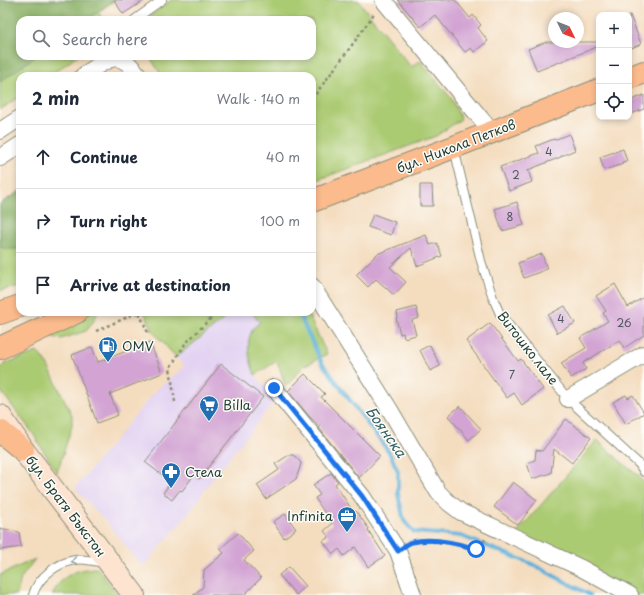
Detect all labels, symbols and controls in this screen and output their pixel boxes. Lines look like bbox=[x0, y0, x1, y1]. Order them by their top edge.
north arrow bbox=[548, 12, 584, 48]
map controls bbox=[596, 12, 632, 120]
button: + bbox=[596, 12, 632, 48]
search box bbox=[16, 16, 316, 60]
icon: search bbox=[30, 27, 52, 49]
text: Search here bbox=[62, 27, 148, 50]
button: − bbox=[596, 48, 632, 84]
button: locate bbox=[596, 84, 632, 120]
text: 2 min bbox=[32, 85, 79, 111]
text: Walk · 140 m bbox=[217, 89, 300, 108]
street label: бул. Никола Петков bbox=[394, 114, 518, 177]
house number: 4 bbox=[545, 143, 553, 160]
text: Continue bbox=[70, 145, 138, 168]
icon: ahead bbox=[32, 146, 54, 168]
text: 40 m bbox=[266, 147, 300, 166]
house number: 2 bbox=[512, 166, 520, 183]
house number: 8 bbox=[507, 208, 514, 225]
text: Turn right bbox=[70, 209, 147, 232]
icon: right bbox=[32, 210, 54, 232]
text: 100 m bbox=[260, 211, 300, 230]
text: Arrive at destination bbox=[70, 273, 231, 296]
icon: arrive bbox=[32, 274, 54, 296]
street label: Витошко лале bbox=[494, 307, 563, 389]
house number: 4 bbox=[557, 310, 565, 327]
house number: 26 bbox=[616, 314, 632, 331]
fuel station icon: OMV bbox=[97, 335, 119, 363]
place label: OMV bbox=[122, 336, 154, 355]
house number: 7 bbox=[509, 366, 515, 383]
route end bbox=[265, 379, 283, 397]
supermarket icon: Billa bbox=[198, 394, 220, 422]
place label: Billa bbox=[223, 395, 252, 414]
water label: Боянска bbox=[361, 402, 412, 462]
street label: бул. Братя Бъкстон bbox=[22, 451, 111, 560]
pharmacy icon: Стела bbox=[160, 461, 182, 489]
place label: Стела bbox=[185, 462, 223, 481]
office icon: Infinita bbox=[336, 505, 358, 533]
place label: Infinita bbox=[287, 506, 334, 525]
route start bbox=[467, 540, 485, 558]
one-way arrow bbox=[70, 556, 77, 565]

